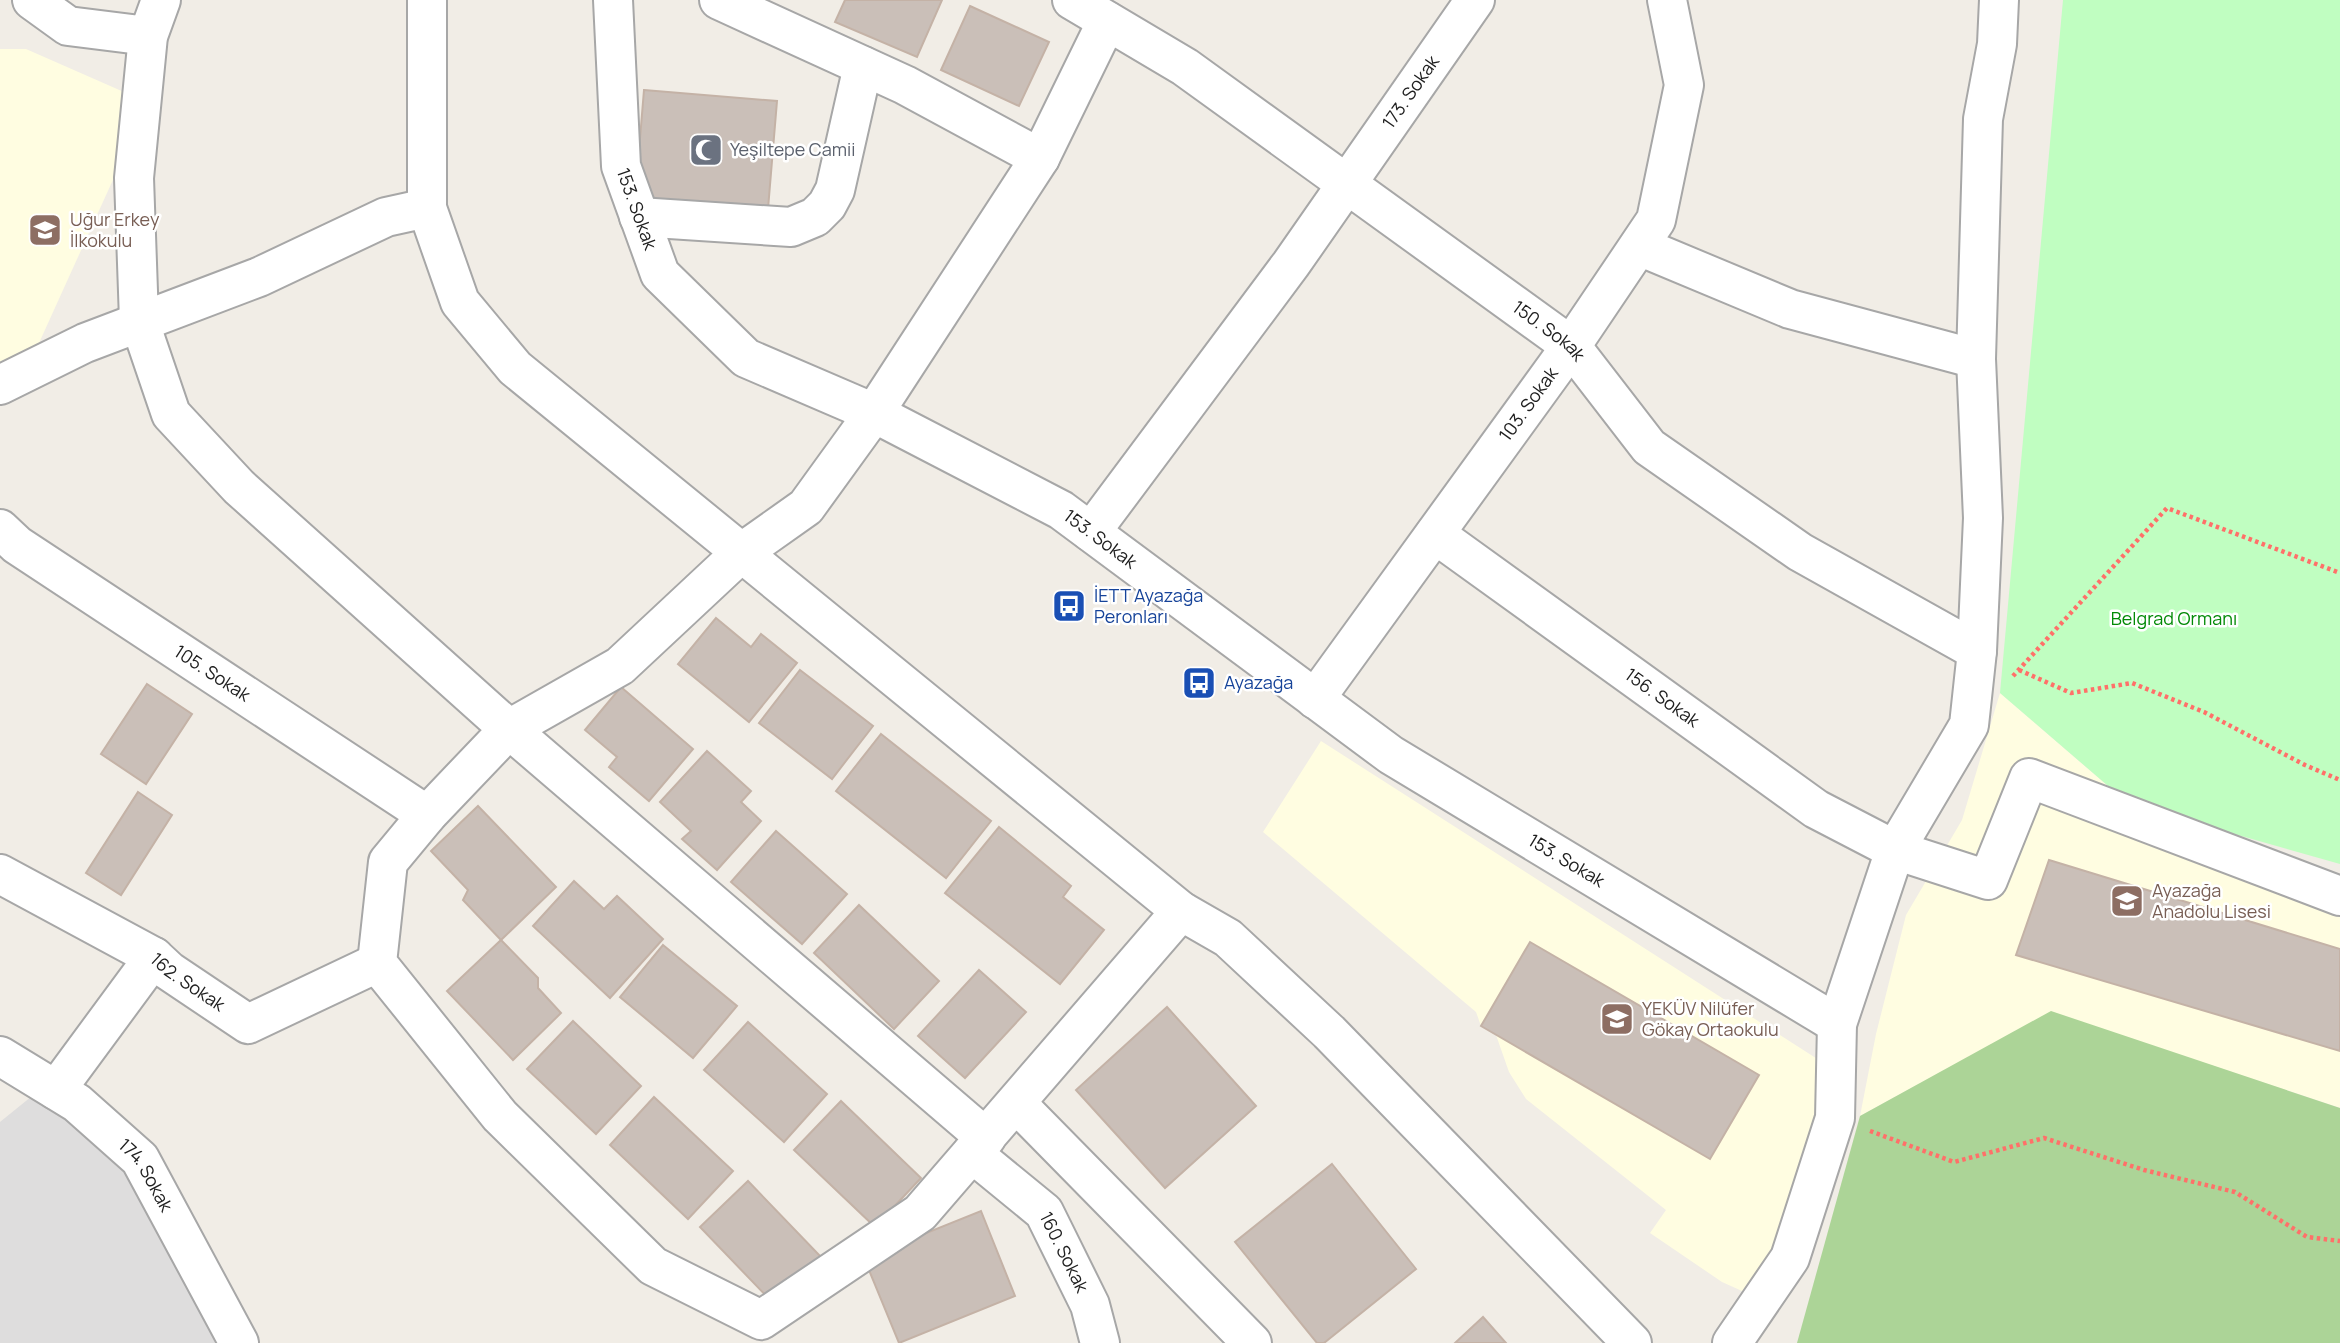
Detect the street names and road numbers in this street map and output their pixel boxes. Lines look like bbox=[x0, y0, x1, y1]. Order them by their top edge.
street label: 173. Sokak bbox=[1376, 49, 1444, 133]
street label: 153. Sokak bbox=[612, 165, 664, 254]
street label: 150. Sokak bbox=[1508, 295, 1592, 367]
street label: 103. Sokak bbox=[1493, 361, 1563, 446]
street label: 153. Sokak bbox=[1059, 503, 1143, 574]
street label: 105. Sokak bbox=[170, 639, 256, 707]
street label: 156. Sokak bbox=[1621, 662, 1706, 733]
street label: 153. Sokak bbox=[1524, 828, 1610, 893]
street label: 162. Sokak bbox=[146, 947, 231, 1017]
street label: 174. Sokak bbox=[114, 1133, 180, 1216]
street label: 160. Sokak bbox=[1035, 1207, 1095, 1297]

